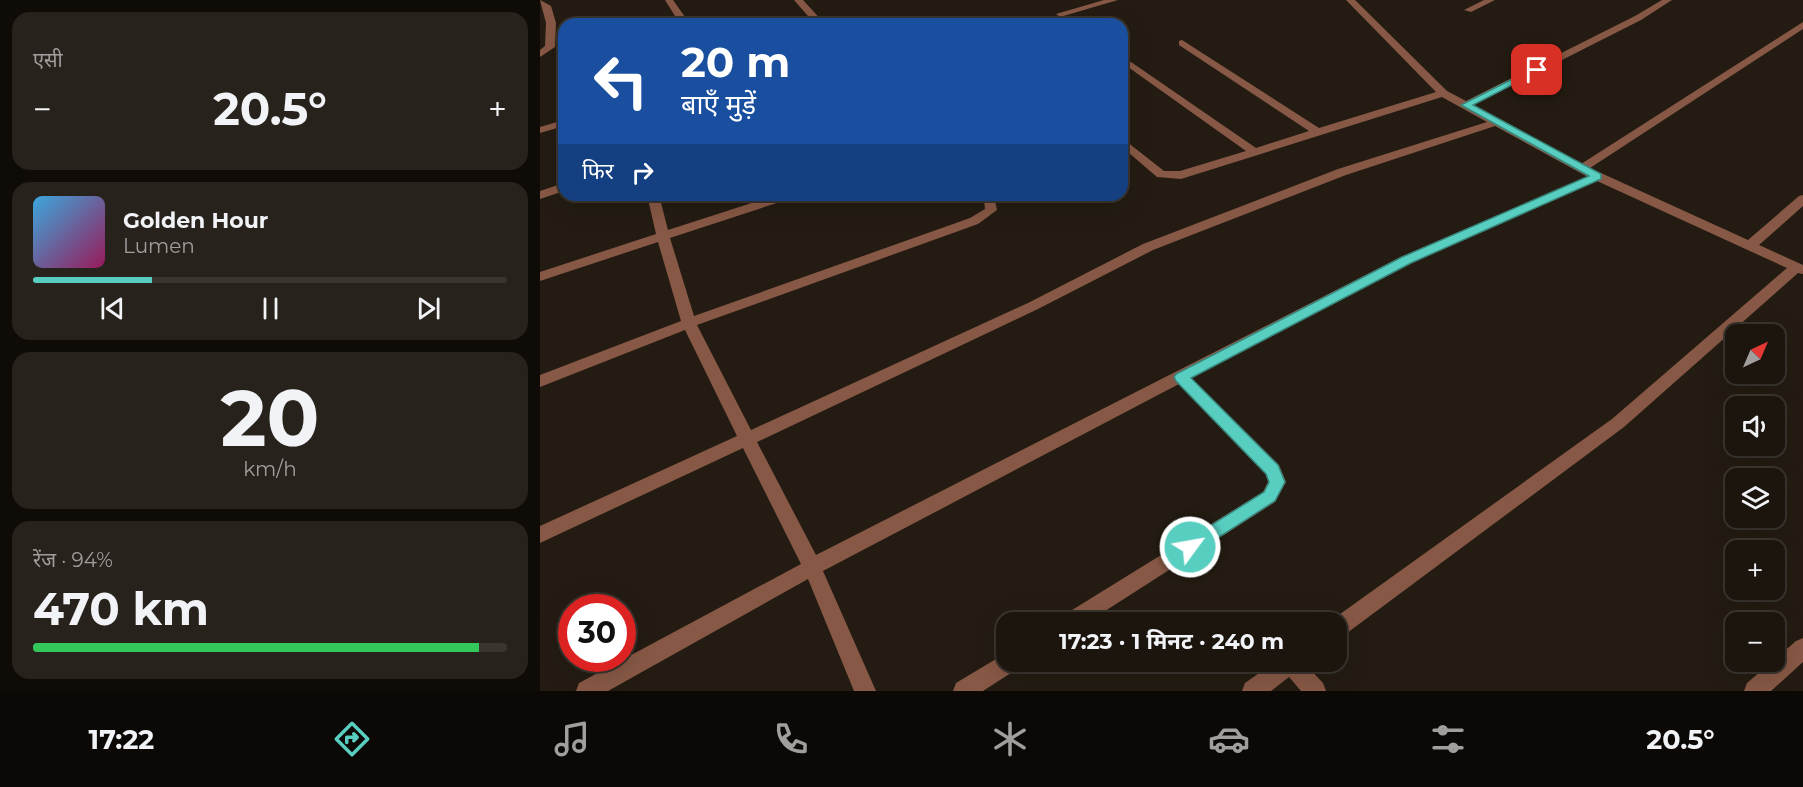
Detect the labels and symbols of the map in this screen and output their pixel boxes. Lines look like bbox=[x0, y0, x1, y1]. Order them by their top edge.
pin bbox=[1511, 44, 1562, 95]
north arrow bbox=[1725, 324, 1785, 384]
position arrow bbox=[1158, 515, 1222, 579]
speed limit sign: 30 bbox=[558, 594, 636, 672]

